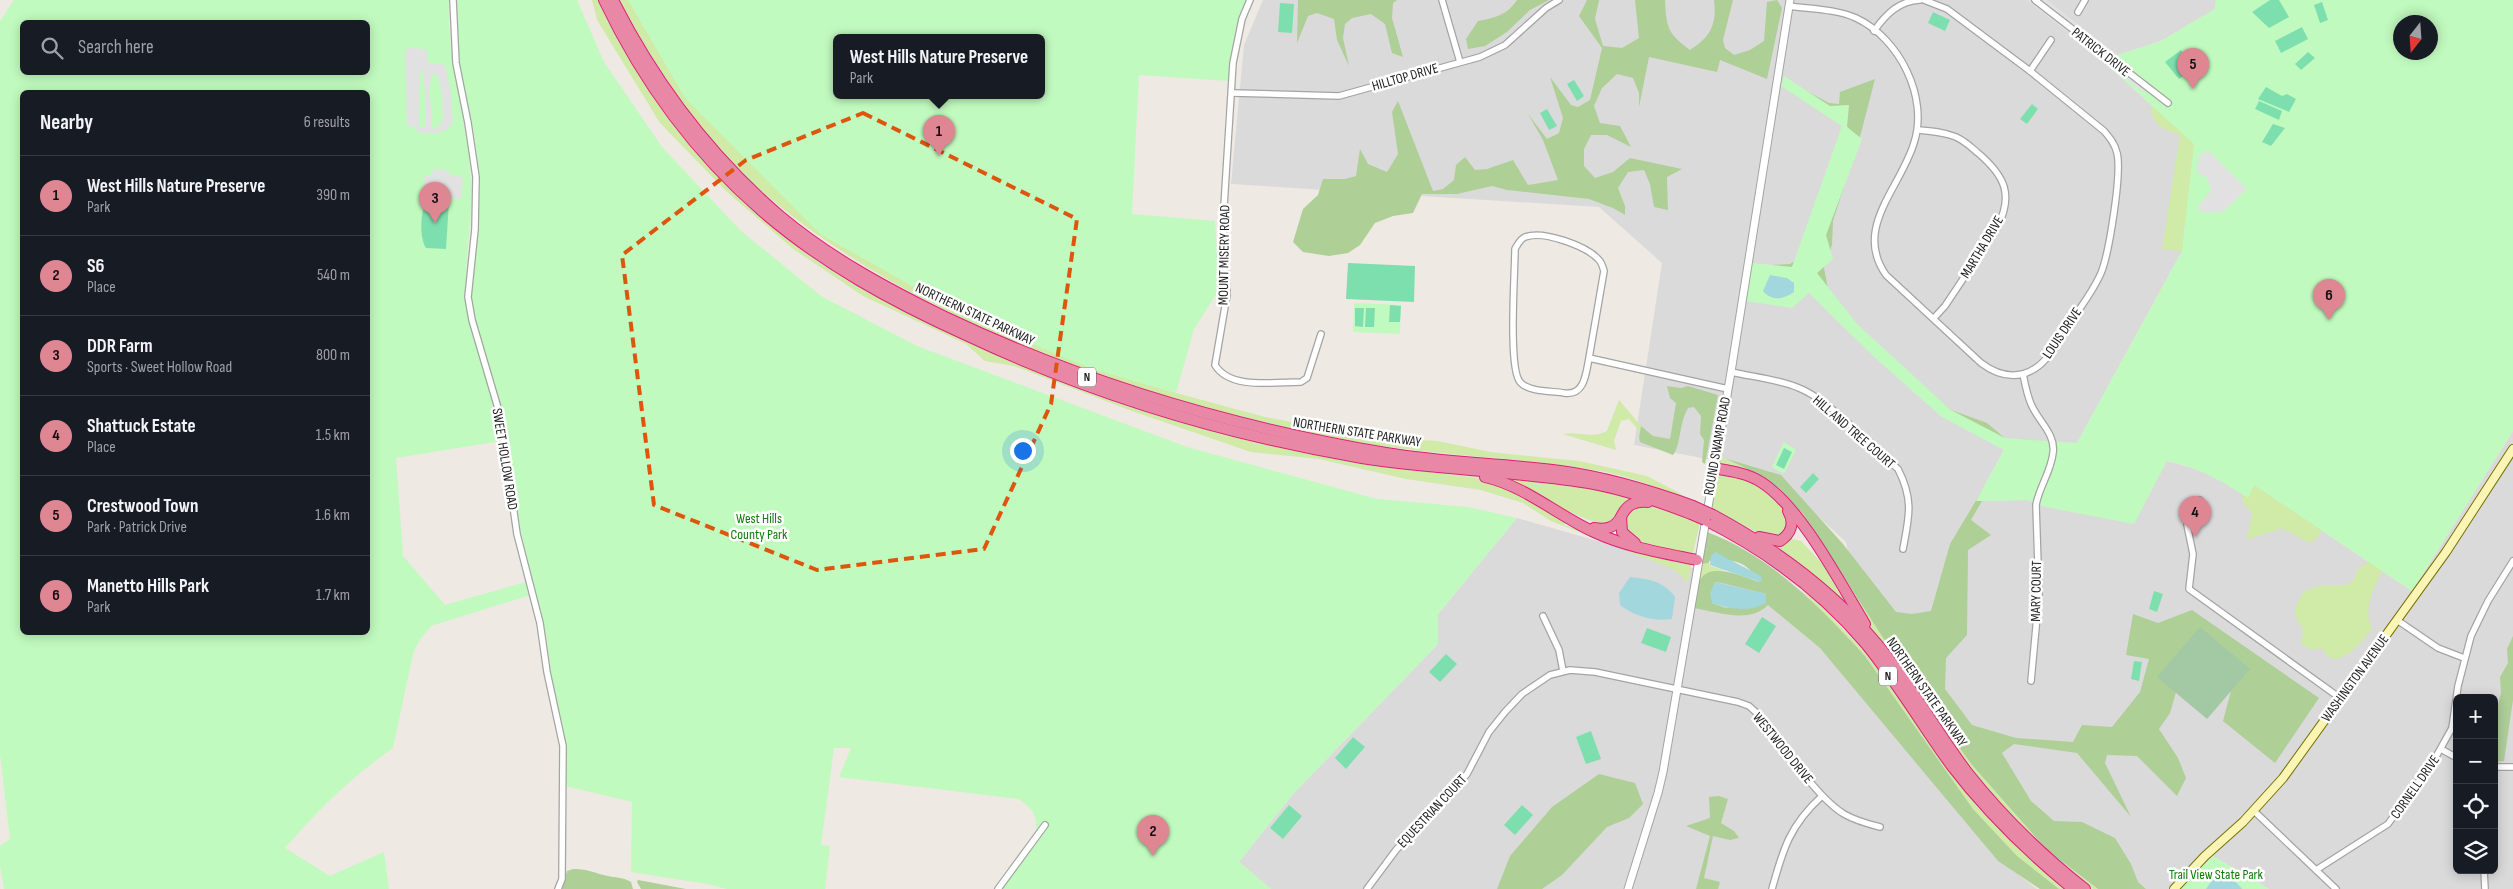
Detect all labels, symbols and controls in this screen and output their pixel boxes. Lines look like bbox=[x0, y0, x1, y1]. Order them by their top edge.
north arrow bbox=[2393, 15, 2438, 60]
search box bbox=[20, 20, 370, 75]
street label: PATRICK DRIVE bbox=[2068, 24, 2134, 80]
icon: search bbox=[38, 34, 66, 62]
popup bbox=[833, 34, 1045, 99]
text: Search here bbox=[78, 36, 154, 59]
text: West Hills Nature Preserve bbox=[850, 46, 1028, 69]
pin: 5 bbox=[2177, 48, 2209, 89]
street label: HILLTOP DRIVE bbox=[1370, 59, 1440, 95]
text: Park bbox=[850, 69, 873, 88]
text: Nearby bbox=[40, 110, 93, 135]
text: 6 results bbox=[304, 113, 350, 132]
pin: 1 bbox=[923, 115, 955, 156]
text: West Hills Nature Preserve bbox=[87, 175, 265, 198]
pin: 3 bbox=[419, 182, 451, 223]
text: 1 bbox=[53, 186, 59, 205]
text: 390 m bbox=[316, 186, 350, 205]
text: Park bbox=[87, 198, 110, 217]
street label: MOUNT MISERY ROAD bbox=[1215, 204, 1233, 305]
street label: MARTHA DRIVE bbox=[1957, 212, 2007, 281]
text: S6 bbox=[87, 255, 105, 278]
text: 2 bbox=[52, 266, 60, 285]
text: 540 m bbox=[317, 266, 350, 285]
text: Place bbox=[87, 278, 116, 297]
street label: NORTHERN STATE PARKWAY bbox=[913, 279, 1037, 349]
pin: 6 bbox=[2313, 279, 2345, 320]
street label: LOUIS DRIVE bbox=[2039, 304, 2085, 362]
text: DDR Farm bbox=[87, 335, 153, 358]
text: 3 bbox=[52, 346, 60, 365]
text: 800 m bbox=[316, 346, 350, 365]
text: Sports · Sweet Hollow Road bbox=[87, 358, 232, 377]
road number: N bbox=[1078, 368, 1096, 387]
street label: HILL AND TREE COURT bbox=[1809, 392, 1899, 472]
street label: ROUND SWAMP ROAD bbox=[1700, 395, 1734, 497]
street label: SWEET HOLLOW ROAD bbox=[489, 407, 521, 511]
street label: NORTHERN STATE PARKWAY bbox=[1292, 413, 1422, 451]
text: Shattuck Estate bbox=[87, 415, 196, 438]
text: 4 bbox=[52, 426, 60, 445]
text: 1.5 km bbox=[316, 426, 350, 445]
text: Place bbox=[87, 438, 116, 457]
your location bbox=[1010, 438, 1036, 464]
text: Crestwood Town bbox=[87, 495, 198, 518]
pin: 4 bbox=[2179, 496, 2211, 537]
text: 5 bbox=[52, 506, 60, 525]
text: 1.6 km bbox=[315, 506, 350, 525]
park label: West Hills County Park bbox=[731, 510, 788, 543]
text: Park · Patrick Drive bbox=[87, 518, 187, 537]
street label: MARY COURT bbox=[2027, 560, 2045, 622]
text: Manetto Hills Park bbox=[87, 575, 209, 598]
text: 6 bbox=[52, 586, 60, 605]
text: 1.7 km bbox=[316, 586, 350, 605]
text: Park bbox=[87, 598, 110, 617]
street label: WASHINGTON AVENUE bbox=[2318, 631, 2393, 725]
street label: NORTHERN STATE PARKWAY bbox=[1883, 634, 1971, 750]
road number: N bbox=[1879, 666, 1897, 686]
map controls bbox=[2453, 694, 2498, 874]
button: + bbox=[2453, 694, 2498, 739]
street label: WESTWOOD DRIVE bbox=[1749, 709, 1817, 787]
button: − bbox=[2453, 739, 2498, 784]
street label: CORNELL DRIVE bbox=[2387, 752, 2443, 822]
street label: EQUESTRIAN COURT bbox=[1394, 771, 1470, 851]
button: locate bbox=[2453, 784, 2498, 829]
pin: 2 bbox=[1137, 815, 1169, 856]
button: layers bbox=[2453, 829, 2498, 874]
park label: Trail View State Park bbox=[2169, 866, 2264, 883]

